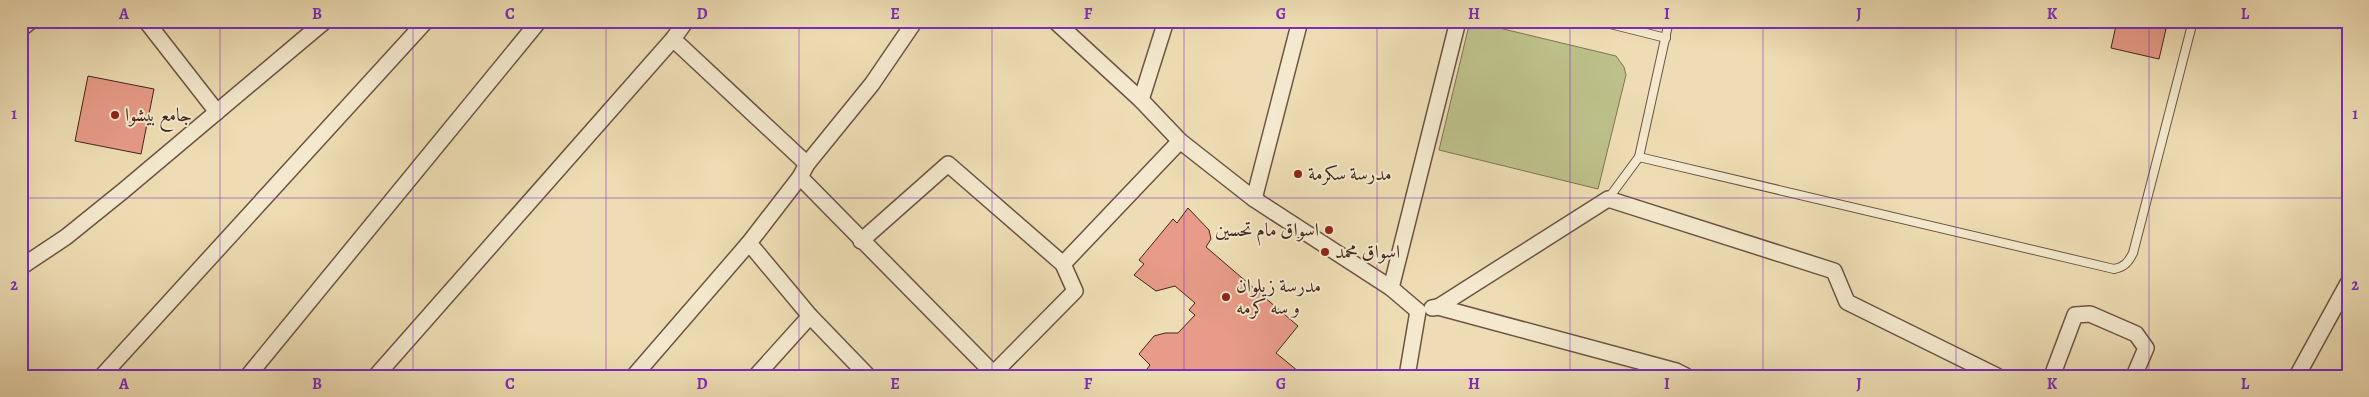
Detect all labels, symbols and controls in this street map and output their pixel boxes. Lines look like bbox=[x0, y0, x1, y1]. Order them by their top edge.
text: A bbox=[118, 3, 130, 25]
text: B bbox=[312, 3, 322, 25]
text: C bbox=[505, 3, 515, 25]
text: D bbox=[696, 3, 708, 25]
text: E bbox=[890, 3, 900, 25]
text: F bbox=[1084, 3, 1093, 25]
text: G bbox=[1276, 3, 1286, 25]
text: H bbox=[1468, 3, 1480, 25]
text: I bbox=[1664, 3, 1670, 25]
text: J bbox=[1856, 3, 1862, 25]
text: K bbox=[2047, 3, 2058, 25]
text: L bbox=[2241, 3, 2250, 25]
place label: جامع بيشوا bbox=[125, 102, 192, 132]
text: 1 bbox=[11, 103, 17, 125]
text: 1 bbox=[2352, 103, 2358, 125]
marker: جامع بيشوا bbox=[109, 109, 121, 121]
place label: مدرسة سكرمة bbox=[1308, 161, 1392, 187]
marker: مدرسة سكرمة bbox=[1292, 168, 1304, 180]
place label: اسواق مام تحسين bbox=[1215, 217, 1319, 246]
marker: اسواق مام تحسين bbox=[1323, 224, 1335, 236]
place label: اسواق محمد bbox=[1335, 239, 1400, 265]
marker: اسواق محمد bbox=[1319, 246, 1331, 258]
place label: مدرسة زيلوان و سه كرمه bbox=[1236, 273, 1321, 321]
text: 2 bbox=[10, 274, 18, 296]
text: 2 bbox=[2351, 274, 2359, 296]
marker: مدرسة زيلوان و سه كرمه bbox=[1220, 291, 1232, 303]
text: A bbox=[118, 373, 130, 395]
text: B bbox=[312, 373, 322, 395]
text: C bbox=[505, 373, 515, 395]
text: D bbox=[696, 373, 708, 395]
text: E bbox=[890, 373, 900, 395]
text: F bbox=[1084, 373, 1093, 395]
text: G bbox=[1276, 373, 1286, 395]
text: H bbox=[1468, 373, 1480, 395]
text: I bbox=[1664, 373, 1670, 395]
text: J bbox=[1856, 373, 1862, 395]
text: K bbox=[2047, 373, 2058, 395]
text: L bbox=[2241, 373, 2250, 395]

